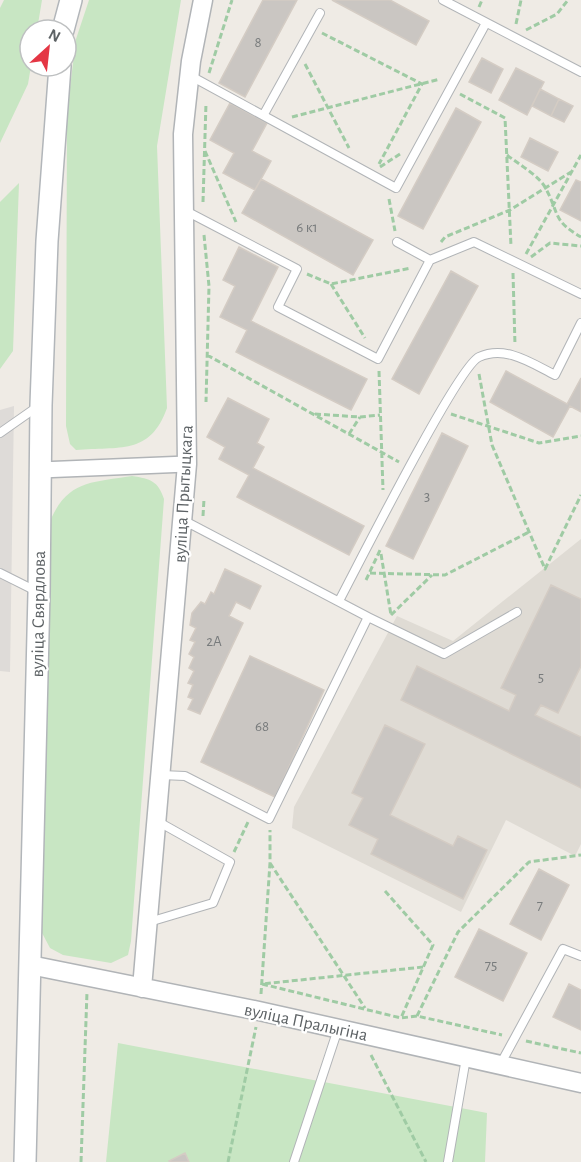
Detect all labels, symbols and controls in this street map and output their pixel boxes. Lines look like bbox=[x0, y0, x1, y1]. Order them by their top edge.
north arrow bbox=[18, 18, 78, 78]
text: N bbox=[46, 26, 63, 45]
house number: 8 bbox=[254, 35, 262, 50]
house number: 6 к1 bbox=[296, 220, 318, 235]
street label: вуліца Прытыцкага bbox=[171, 425, 197, 563]
house number: 3 bbox=[424, 489, 430, 504]
street label: вуліца Свярдлова bbox=[29, 550, 49, 678]
house number: 2А bbox=[206, 634, 222, 649]
house number: 5 bbox=[538, 670, 544, 685]
house number: 68 bbox=[255, 719, 269, 734]
house number: 7 bbox=[537, 898, 543, 913]
house number: 75 bbox=[485, 958, 497, 973]
street label: вуліца Пралыгіна bbox=[242, 1001, 369, 1045]

